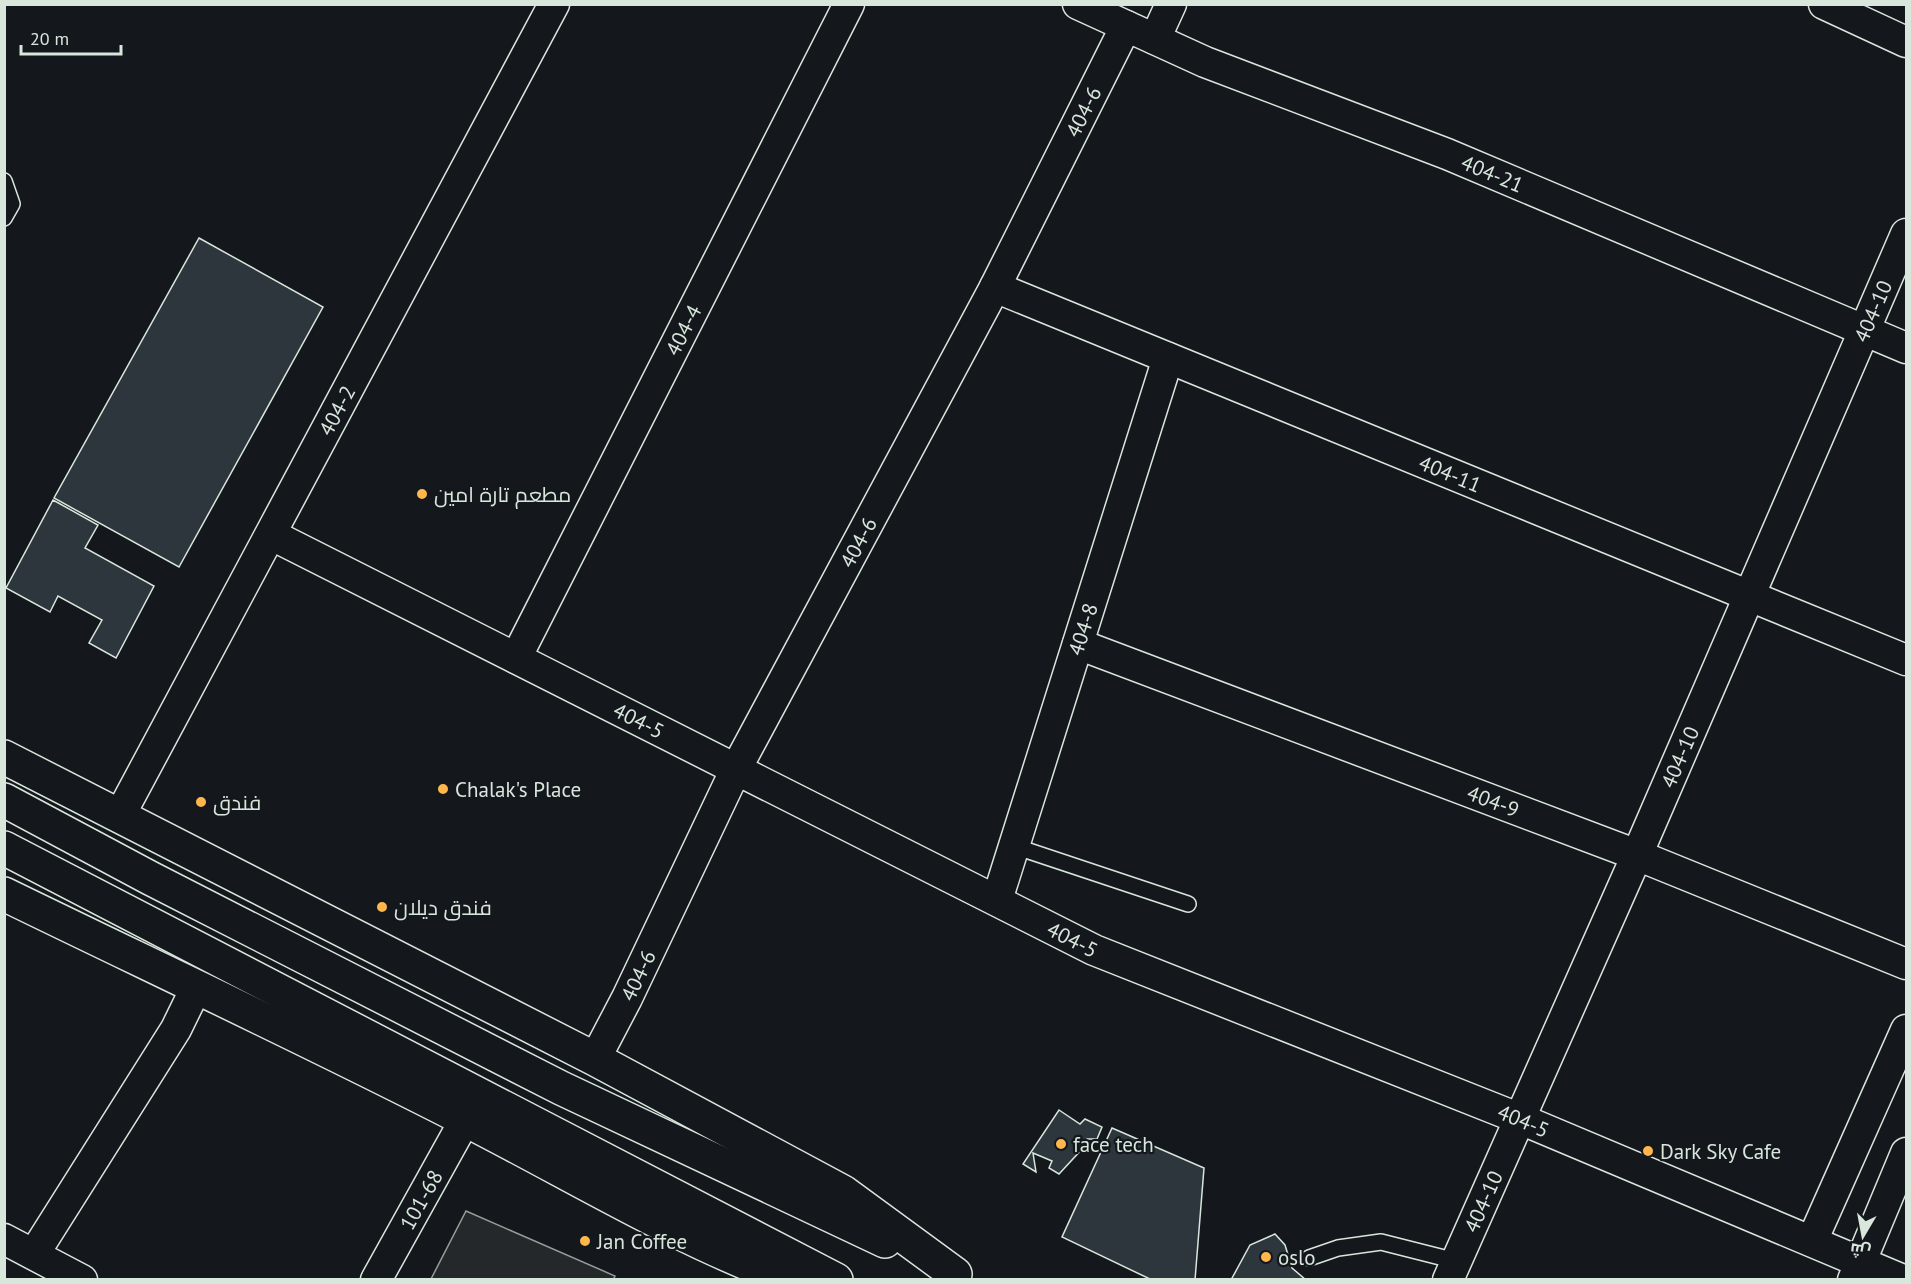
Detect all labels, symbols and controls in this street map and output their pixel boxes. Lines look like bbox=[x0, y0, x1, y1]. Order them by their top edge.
scale bar bbox=[21, 18, 122, 56]
text: 20 m bbox=[30, 27, 69, 50]
street label: 404-6 bbox=[1059, 82, 1107, 141]
street label: 404-21 bbox=[1457, 148, 1528, 198]
street label: 404-10 bbox=[1847, 276, 1898, 346]
street label: 404-4 bbox=[659, 300, 707, 360]
street label: 404-2 bbox=[312, 380, 361, 440]
street label: 404-11 bbox=[1415, 449, 1485, 498]
place label: مطعم تارة امين bbox=[434, 481, 571, 509]
marker: مطعم تارة امين bbox=[415, 487, 429, 501]
street label: 404-6 bbox=[833, 512, 882, 572]
street label: 404-8 bbox=[1062, 600, 1103, 659]
street label: 404-5 bbox=[609, 696, 669, 744]
street label: 404-10 bbox=[1654, 722, 1705, 792]
place label: Chalak's Place bbox=[455, 776, 581, 803]
street label: 404-9 bbox=[1464, 779, 1523, 823]
marker: Chalak's Place bbox=[436, 782, 450, 796]
place label: فندق bbox=[213, 789, 261, 816]
marker: فندق bbox=[194, 795, 208, 809]
place label: فندق ديلان bbox=[394, 894, 492, 921]
marker: فندق ديلان bbox=[375, 900, 389, 914]
street label: 404-5 bbox=[1043, 915, 1103, 963]
street label: 404-6 bbox=[614, 945, 661, 1005]
street label: 404-5 bbox=[1494, 1098, 1553, 1143]
place label: face tech bbox=[1073, 1131, 1154, 1158]
marker: face tech bbox=[1054, 1137, 1068, 1151]
place label: Dark Sky Cafe bbox=[1660, 1138, 1781, 1165]
marker: Dark Sky Cafe bbox=[1641, 1144, 1655, 1158]
street label: 101-68 bbox=[393, 1165, 448, 1234]
street label: 404-10 bbox=[1457, 1166, 1508, 1237]
north arrow bbox=[1833, 1206, 1893, 1266]
place label: Jan Coffee bbox=[596, 1228, 687, 1255]
marker: Jan Coffee bbox=[578, 1234, 592, 1248]
text: ش bbox=[1849, 1239, 1872, 1262]
place label: oslo bbox=[1278, 1244, 1316, 1271]
marker: oslo bbox=[1259, 1250, 1273, 1264]

